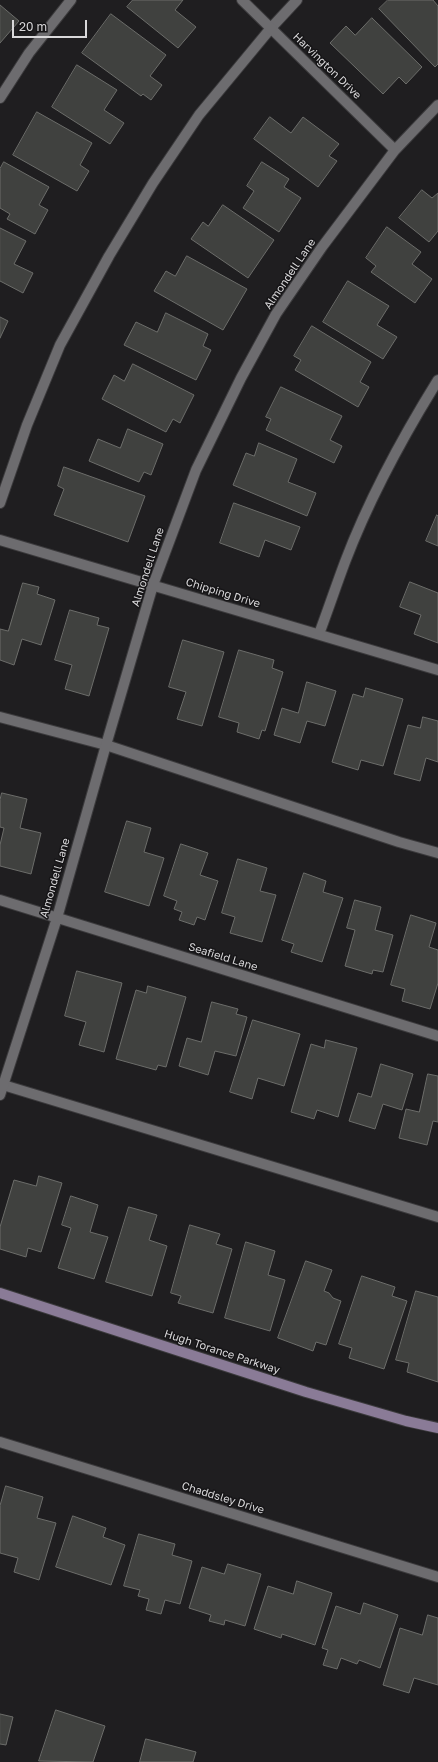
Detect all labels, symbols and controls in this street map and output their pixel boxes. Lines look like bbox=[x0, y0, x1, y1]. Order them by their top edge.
scale bar bbox=[14, 12, 89, 38]
text: 20 m bbox=[19, 19, 47, 34]
street label: Harvington Drive bbox=[290, 30, 364, 102]
street label: Almondell Lane bbox=[261, 236, 319, 312]
street label: Almondell Lane bbox=[129, 526, 167, 608]
street label: Chipping Drive bbox=[184, 575, 262, 611]
street label: Almondell Lane bbox=[37, 837, 73, 919]
street label: Seafield Lane bbox=[187, 940, 259, 974]
street label: Hugh Torance Parkway bbox=[163, 1327, 281, 1377]
street label: Chaddsley Drive bbox=[180, 1479, 266, 1517]

